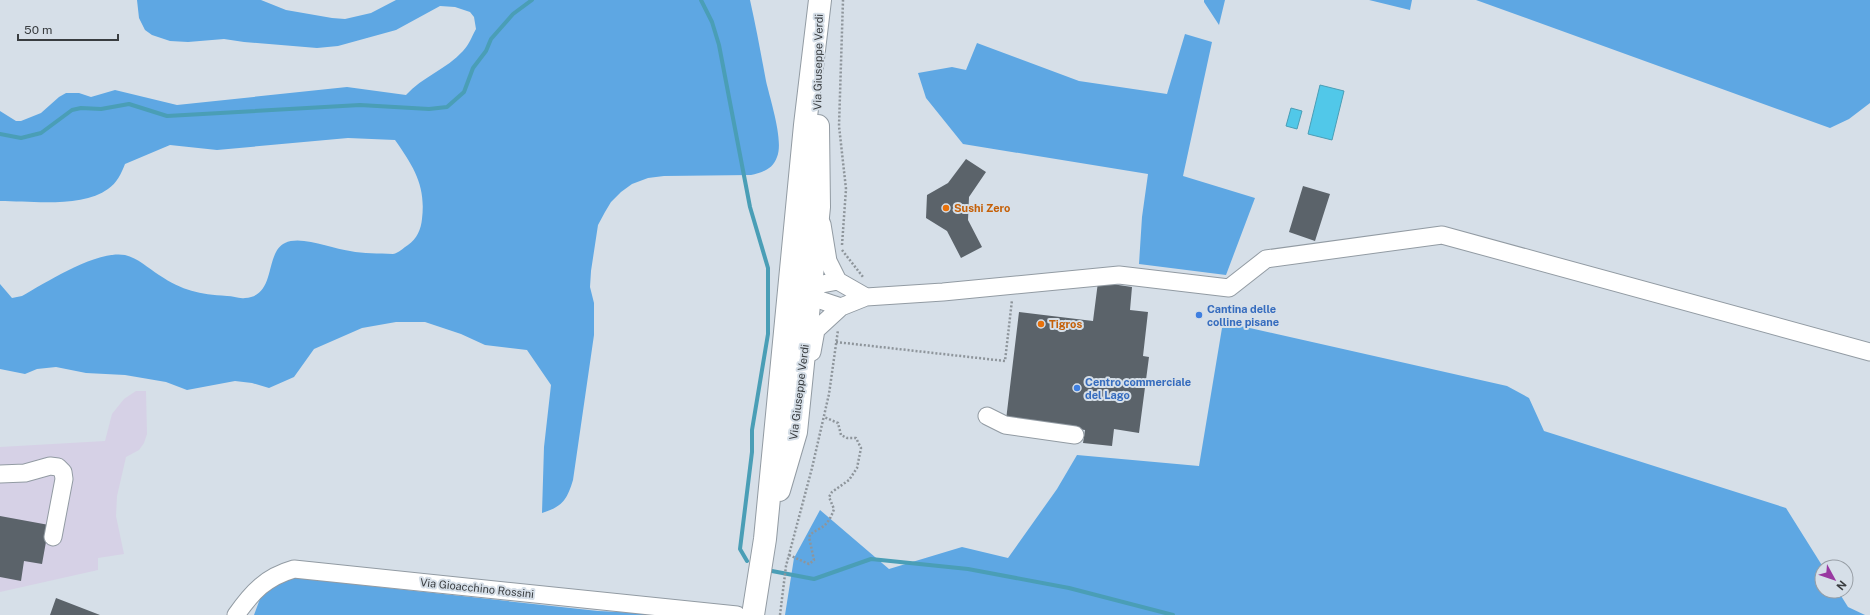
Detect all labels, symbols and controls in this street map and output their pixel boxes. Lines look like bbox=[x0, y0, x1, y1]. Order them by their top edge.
street label: Via Giuseppe Verdi bbox=[811, 14, 825, 110]
scale bar bbox=[18, 16, 118, 42]
text: 50 m bbox=[24, 23, 52, 37]
place label: Sushi Zero bbox=[954, 202, 1010, 214]
marker: Sushi Zero bbox=[941, 203, 951, 213]
place label: Cantina delle colline pisane bbox=[1207, 303, 1279, 328]
marker: Cantina delle colline pisane bbox=[1194, 310, 1204, 320]
place label: Tigros bbox=[1049, 318, 1082, 330]
marker: Tigros bbox=[1036, 319, 1046, 329]
street label: Via Giuseppe Verdi bbox=[787, 344, 811, 440]
place label: Centro commerciale del Lago bbox=[1085, 376, 1191, 401]
marker: Centro commerciale del Lago bbox=[1072, 383, 1082, 393]
north arrow bbox=[1814, 559, 1854, 599]
street label: Via Gioacchino Rossini bbox=[419, 576, 535, 600]
text: N bbox=[1834, 578, 1849, 593]

